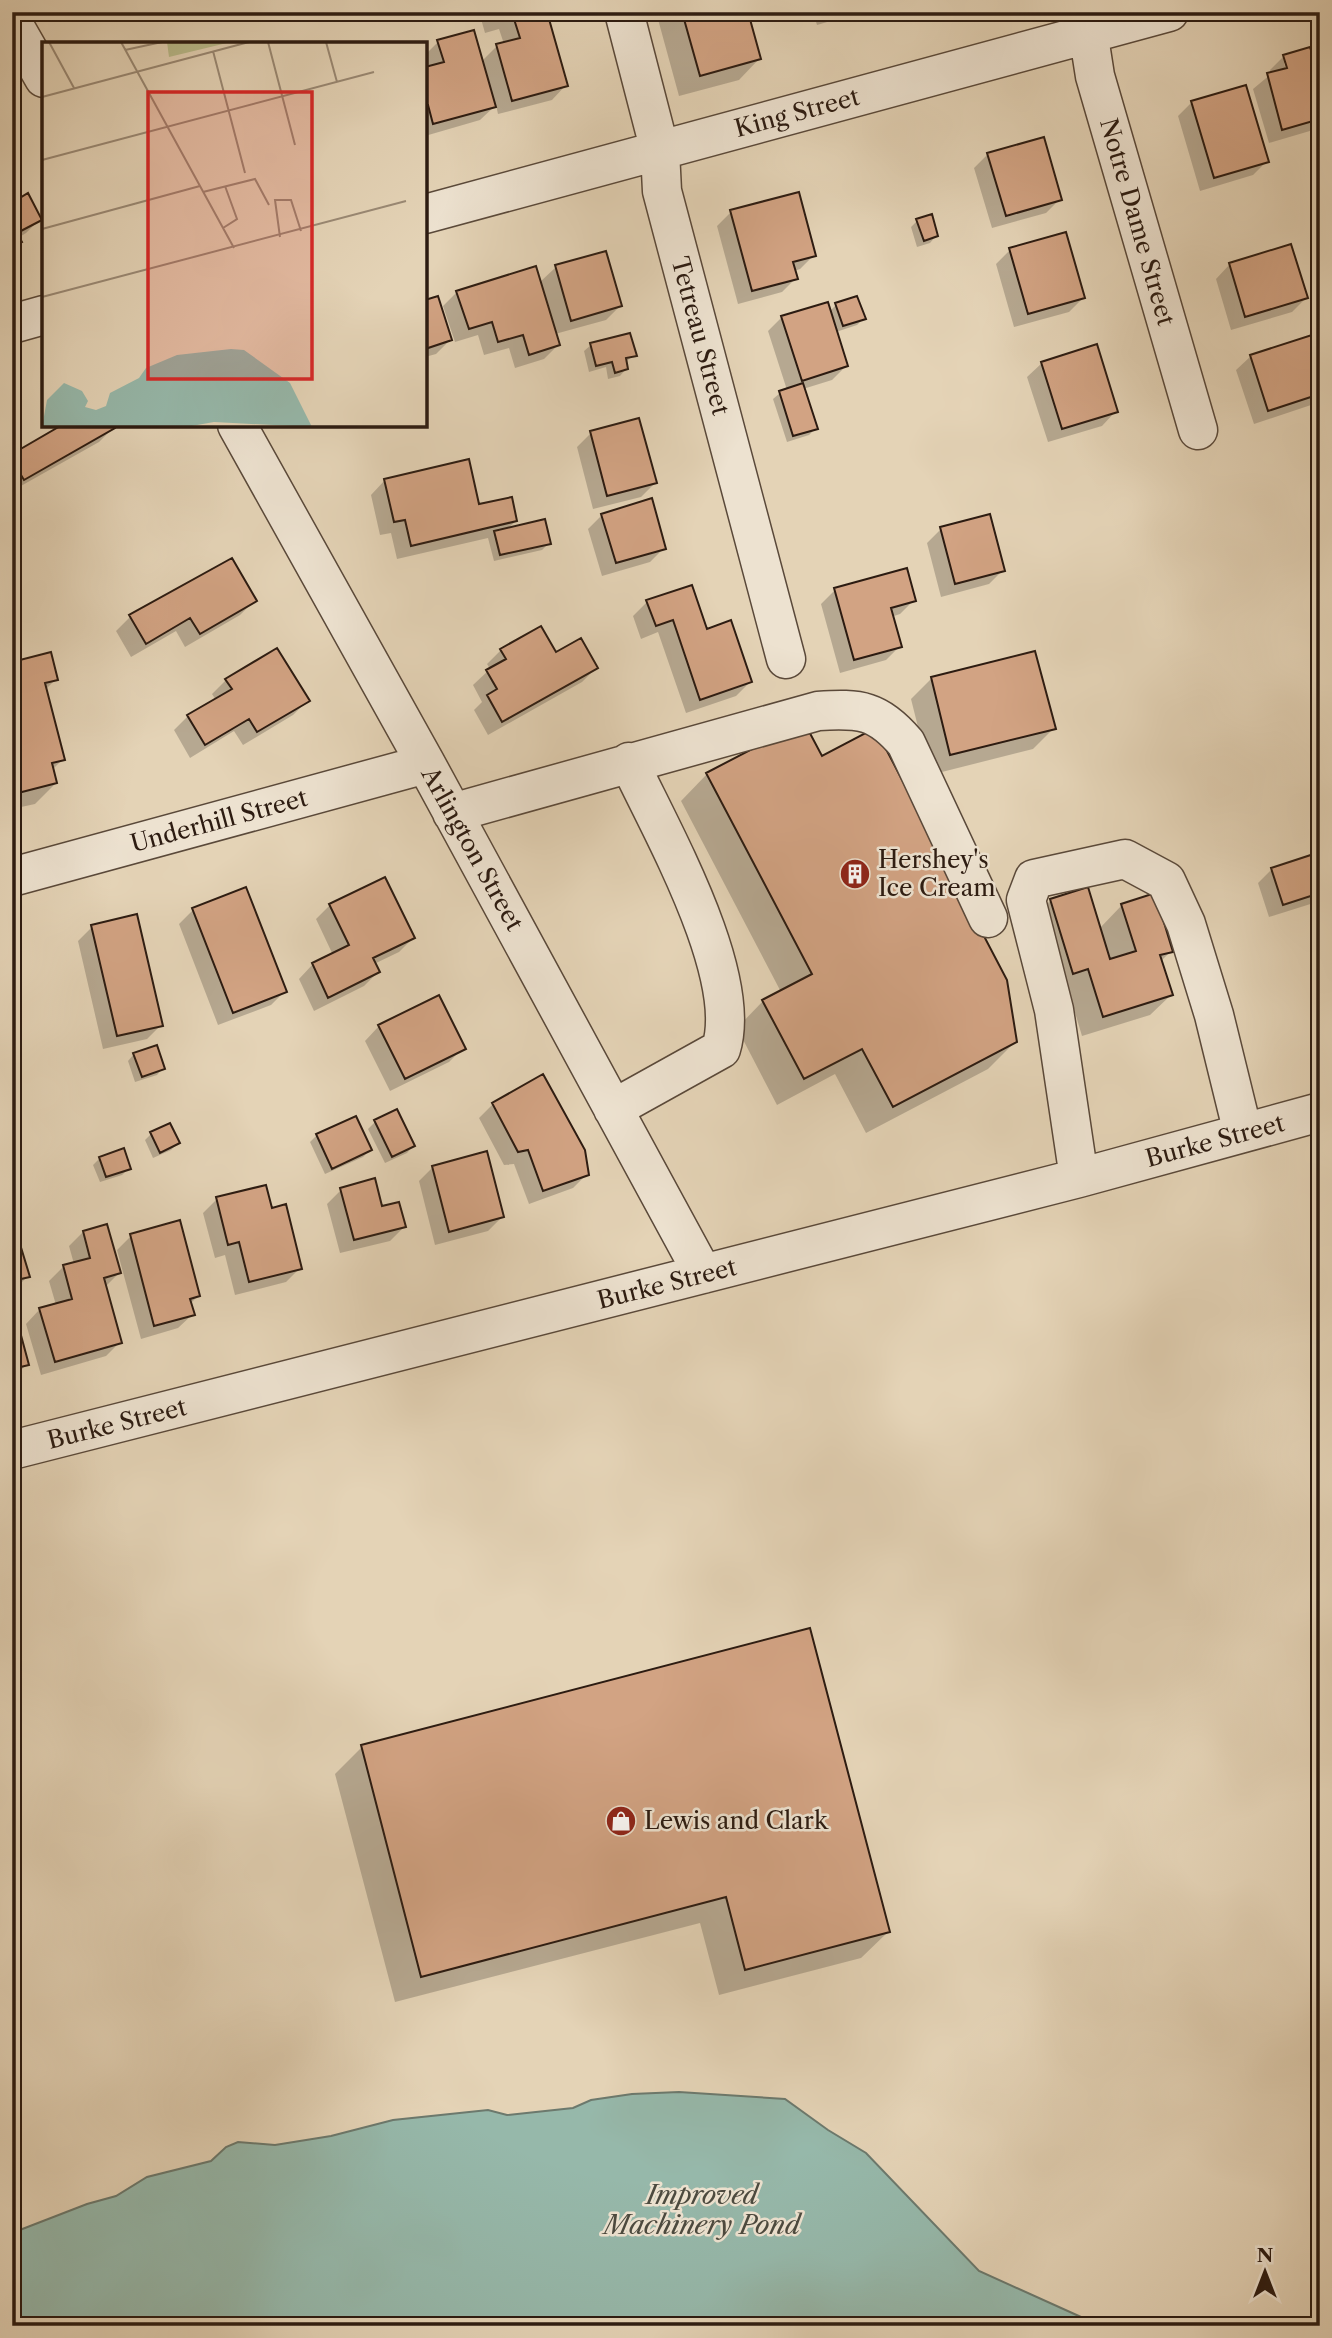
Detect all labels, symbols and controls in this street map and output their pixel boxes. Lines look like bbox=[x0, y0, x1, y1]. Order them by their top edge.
inset map bbox=[42, 42, 427, 427]
street label: King Street bbox=[731, 82, 863, 143]
street label: Notre Dame Street bbox=[1094, 115, 1181, 329]
street label: Tetreau Street bbox=[665, 254, 736, 419]
street label: Arlington Street bbox=[415, 761, 530, 936]
street label: Underhill Street bbox=[127, 783, 311, 858]
place label: Hershey's Ice Cream bbox=[878, 845, 996, 902]
building icon: Hershey's Ice Cream bbox=[838, 857, 872, 891]
street label: Burke Street bbox=[1142, 1108, 1288, 1173]
street label: Burke Street bbox=[594, 1252, 740, 1315]
street label: Burke Street bbox=[44, 1392, 190, 1455]
shop icon: Lewis and Clark bbox=[604, 1804, 638, 1838]
place label: Lewis and Clark bbox=[644, 1806, 829, 1835]
water label: Improved Machinery Pond bbox=[601, 2179, 803, 2241]
north arrow bbox=[1230, 2236, 1300, 2306]
text: N bbox=[1257, 2244, 1273, 2267]

